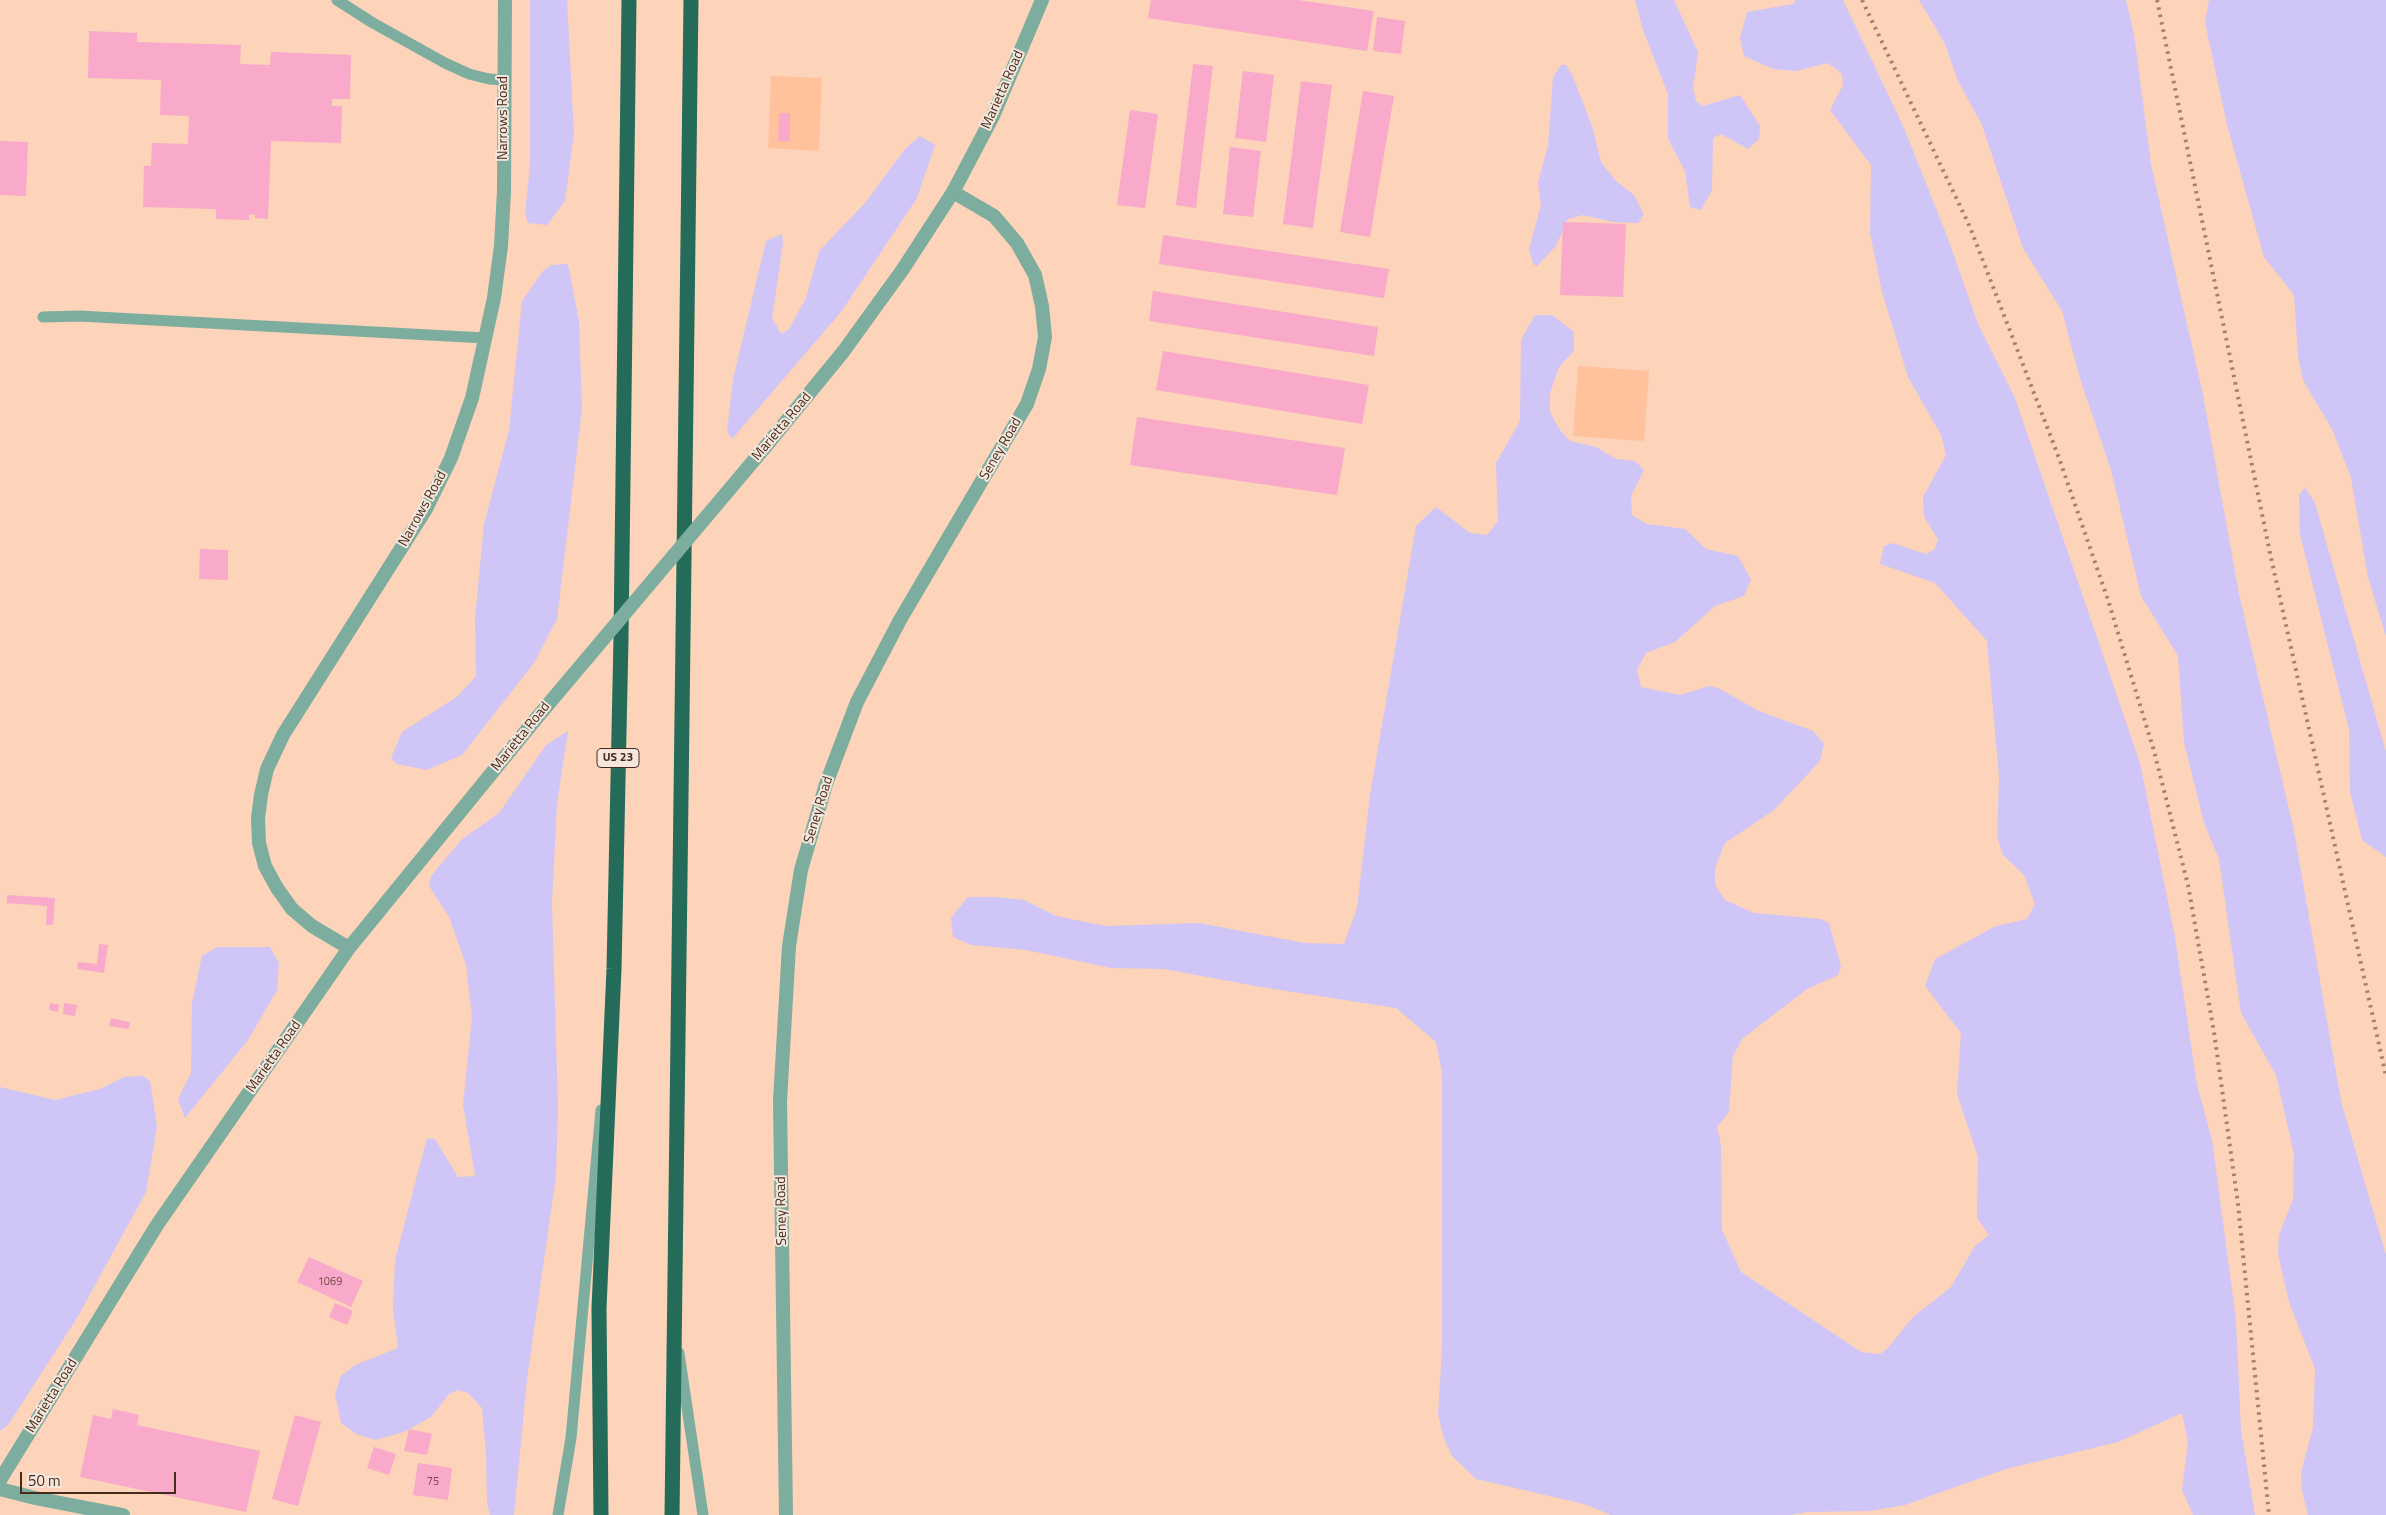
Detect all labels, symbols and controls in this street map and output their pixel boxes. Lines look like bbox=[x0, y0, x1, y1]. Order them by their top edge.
street label: Marietta Road bbox=[978, 48, 1028, 132]
street label: Narrows Road bbox=[496, 76, 512, 160]
street label: Marietta Road bbox=[749, 389, 815, 465]
street label: Seney Road bbox=[976, 415, 1026, 483]
street label: Narrows Road bbox=[395, 468, 451, 550]
street label: Marietta Road bbox=[488, 699, 554, 775]
road number: US 23 bbox=[597, 748, 639, 768]
street label: Seney Road bbox=[801, 774, 837, 846]
street label: Marietta Road bbox=[243, 1018, 305, 1096]
street label: Seney Road bbox=[773, 1176, 791, 1246]
house number: 1069 bbox=[318, 1275, 342, 1289]
street label: Marietta Road bbox=[23, 1356, 81, 1436]
scale bar bbox=[22, 1462, 179, 1494]
text: 50 m bbox=[28, 1469, 61, 1492]
house number: 75 bbox=[427, 1475, 439, 1489]

